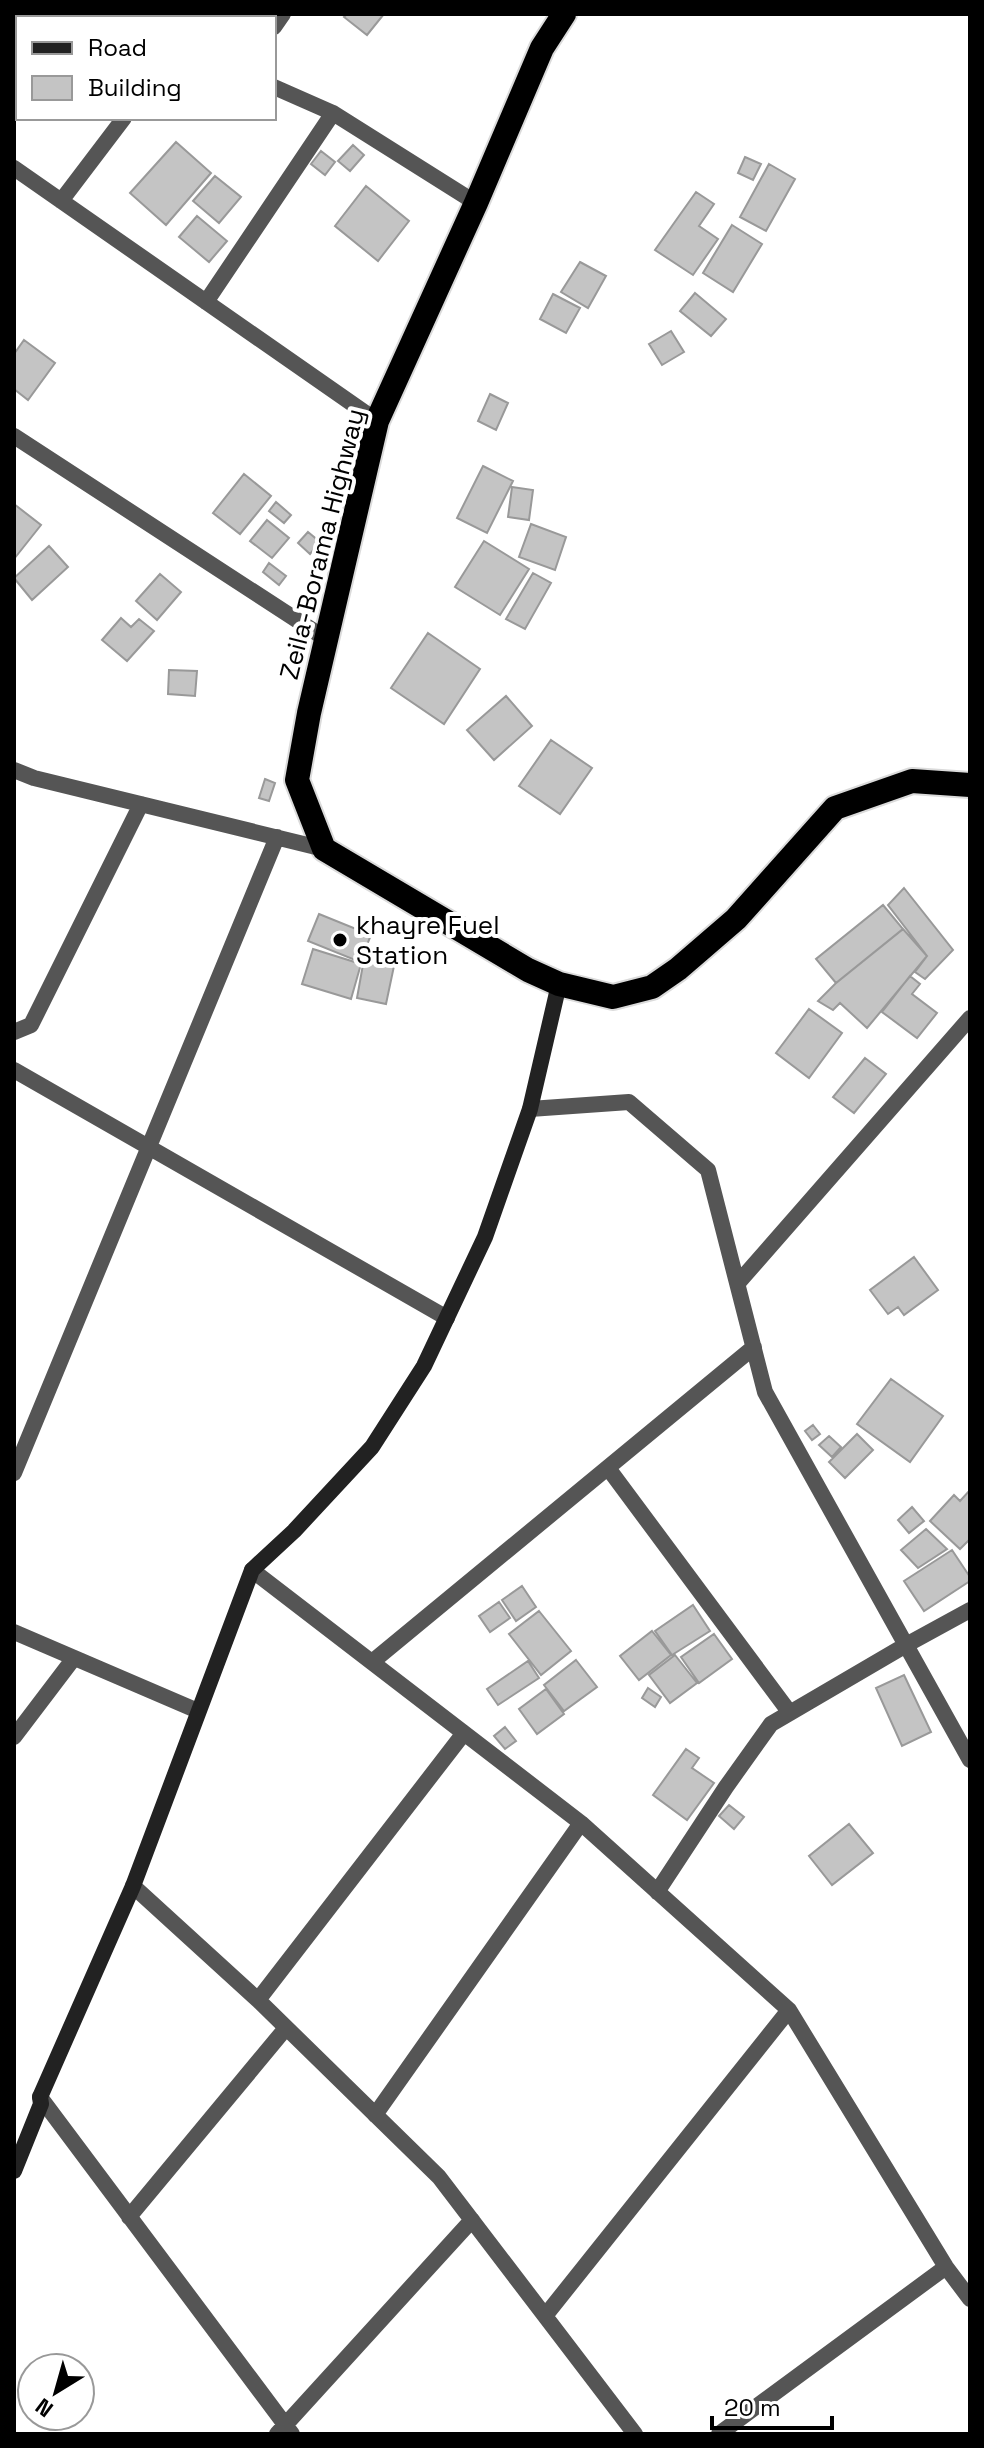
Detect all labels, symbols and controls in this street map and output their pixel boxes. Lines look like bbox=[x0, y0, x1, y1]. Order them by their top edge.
legend bbox=[16, 16, 276, 120]
text: Road bbox=[88, 32, 147, 63]
text: Building bbox=[88, 72, 182, 103]
street label: Zeila-Borama Highway bbox=[272, 405, 372, 683]
place label: khayre Fuel Station bbox=[356, 908, 500, 972]
marker: khayre Fuel Station bbox=[331, 931, 349, 949]
north arrow bbox=[16, 2352, 96, 2432]
scale bar bbox=[712, 2380, 832, 2430]
text: N bbox=[30, 2392, 58, 2424]
text: 20 m bbox=[724, 2392, 781, 2423]

